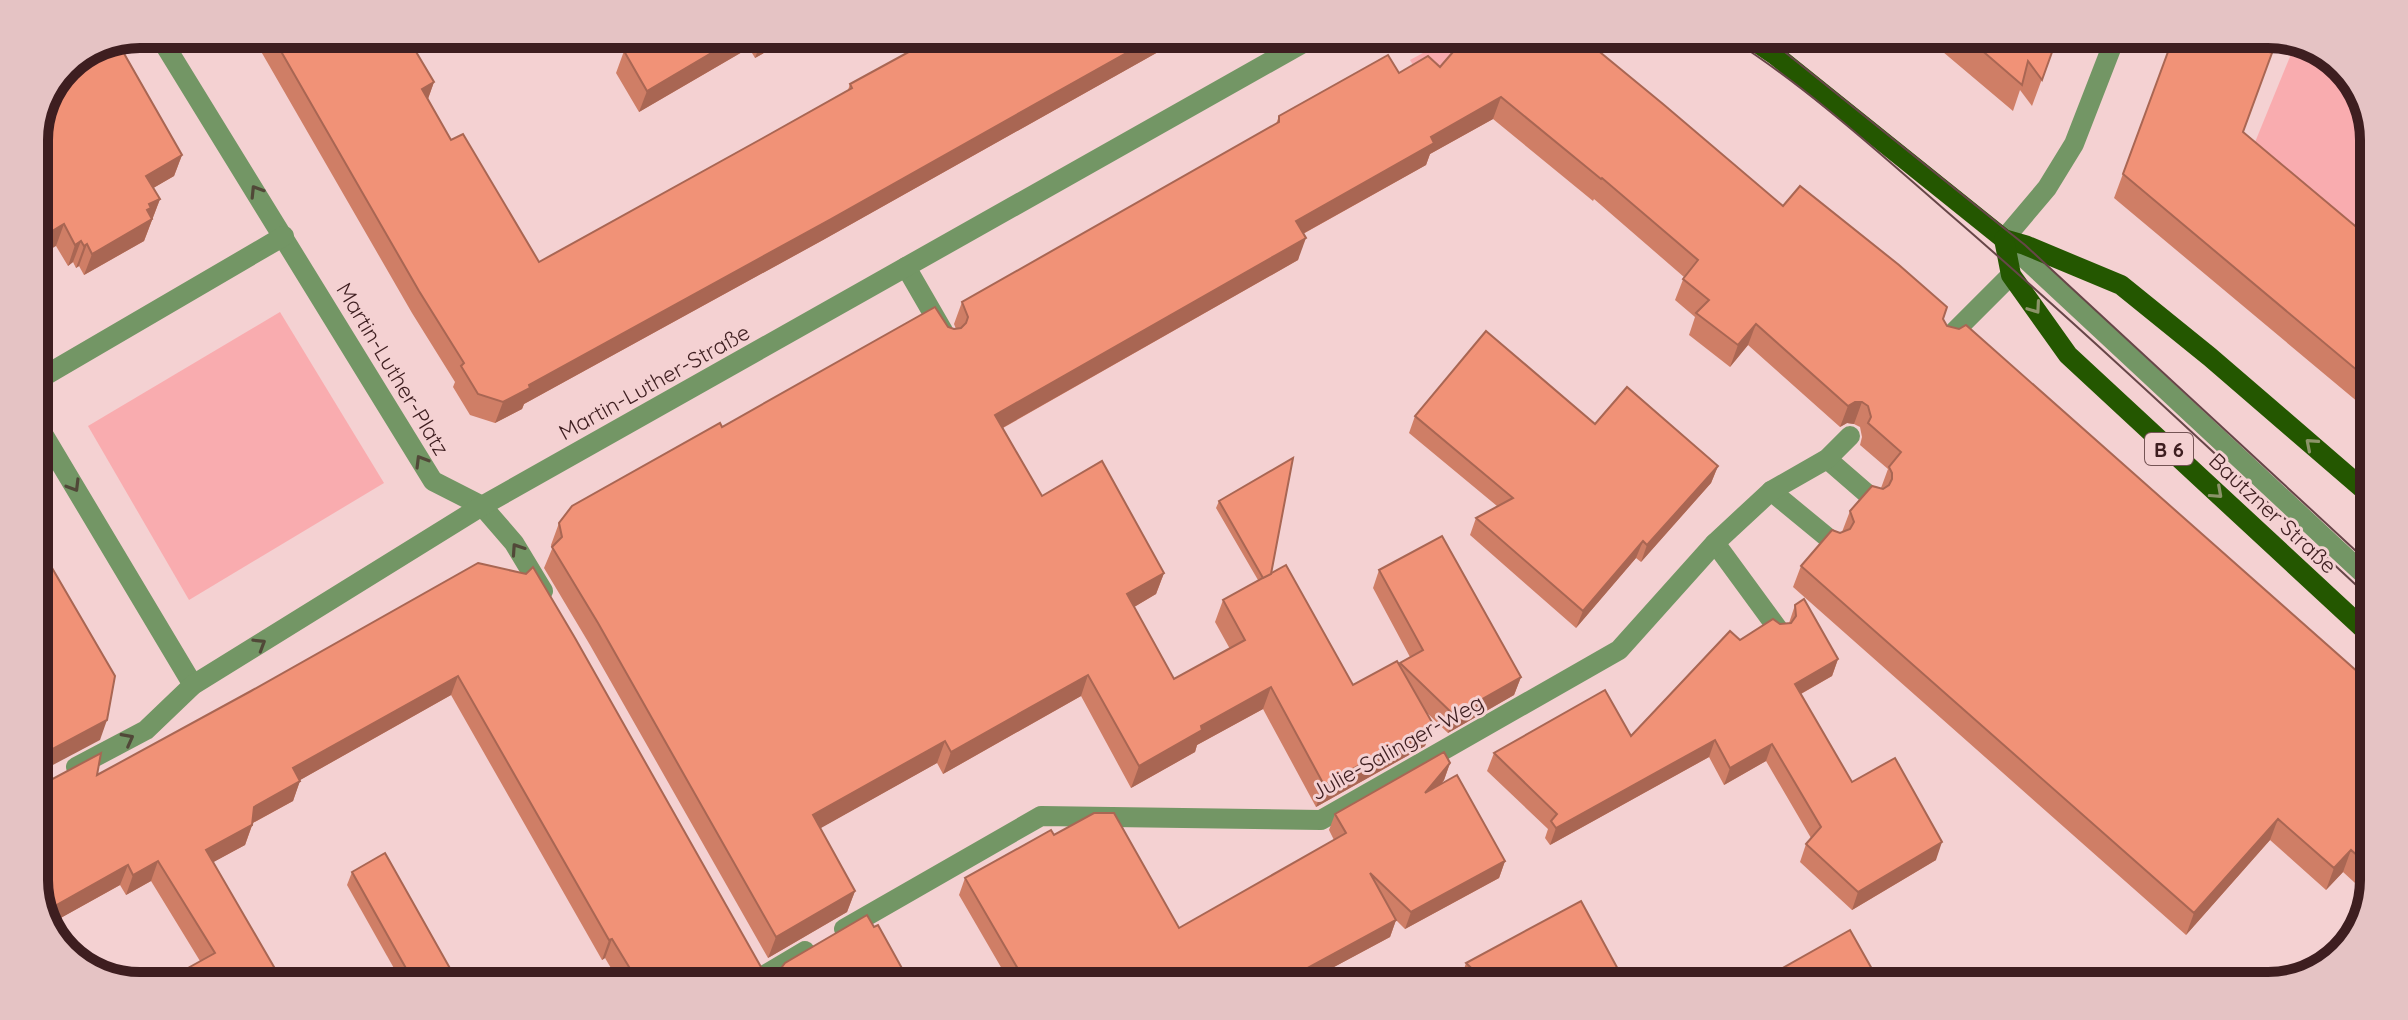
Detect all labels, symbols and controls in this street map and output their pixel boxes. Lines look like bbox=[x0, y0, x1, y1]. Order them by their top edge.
one-way arrow bbox=[250, 186, 265, 200]
street label: Martin-Luther-Platz bbox=[330, 278, 456, 460]
one-way arrow bbox=[2025, 300, 2040, 314]
street label: Martin-Luther-Straße bbox=[554, 318, 754, 446]
road number: B 6 bbox=[2145, 433, 2193, 465]
one-way arrow bbox=[2306, 440, 2320, 454]
street label: Bautzner Straße bbox=[2203, 447, 2343, 579]
one-way arrow bbox=[415, 455, 431, 470]
one-way arrow bbox=[64, 477, 80, 492]
one-way arrow bbox=[2207, 484, 2222, 498]
one-way arrow bbox=[512, 543, 527, 558]
one-way arrow bbox=[251, 639, 266, 654]
street label: Julie-Salinger-Weg bbox=[1305, 688, 1489, 806]
one-way arrow bbox=[119, 734, 134, 749]

